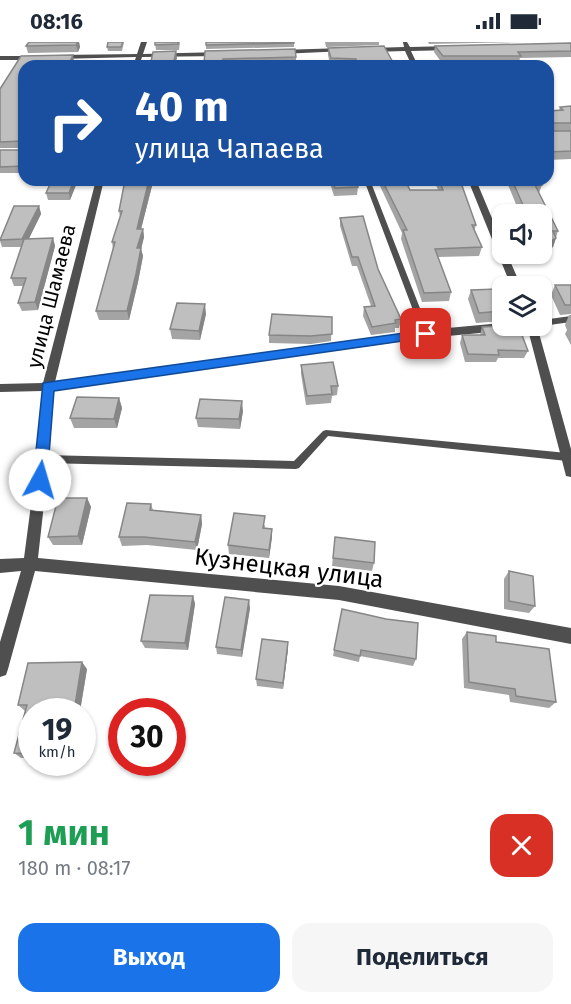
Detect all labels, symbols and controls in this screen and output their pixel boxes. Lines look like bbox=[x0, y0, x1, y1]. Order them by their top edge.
text: 08:16 bbox=[30, 8, 83, 35]
text: 40 m bbox=[135, 82, 229, 132]
icon: right bbox=[36, 84, 114, 162]
text: улица Чапаева bbox=[135, 133, 324, 165]
map controls bbox=[492, 204, 552, 336]
button: sound bbox=[492, 204, 552, 264]
street label: улица Шамаева bbox=[22, 222, 80, 370]
button: layers bbox=[492, 276, 552, 336]
pin bbox=[400, 308, 451, 359]
icon: arrive bbox=[409, 317, 442, 350]
position arrow bbox=[8, 448, 72, 512]
street label: Кузнецкая улица bbox=[193, 542, 385, 594]
speed limit sign: 30 bbox=[108, 698, 186, 776]
text: 19 bbox=[42, 712, 72, 748]
text: km/h bbox=[38, 743, 76, 761]
text: 1 мин bbox=[18, 811, 110, 855]
button: close bbox=[490, 814, 553, 877]
text: 180 m · 08:17 bbox=[18, 856, 130, 880]
button: Выход bbox=[18, 923, 280, 992]
button: Поделиться bbox=[292, 923, 553, 992]

